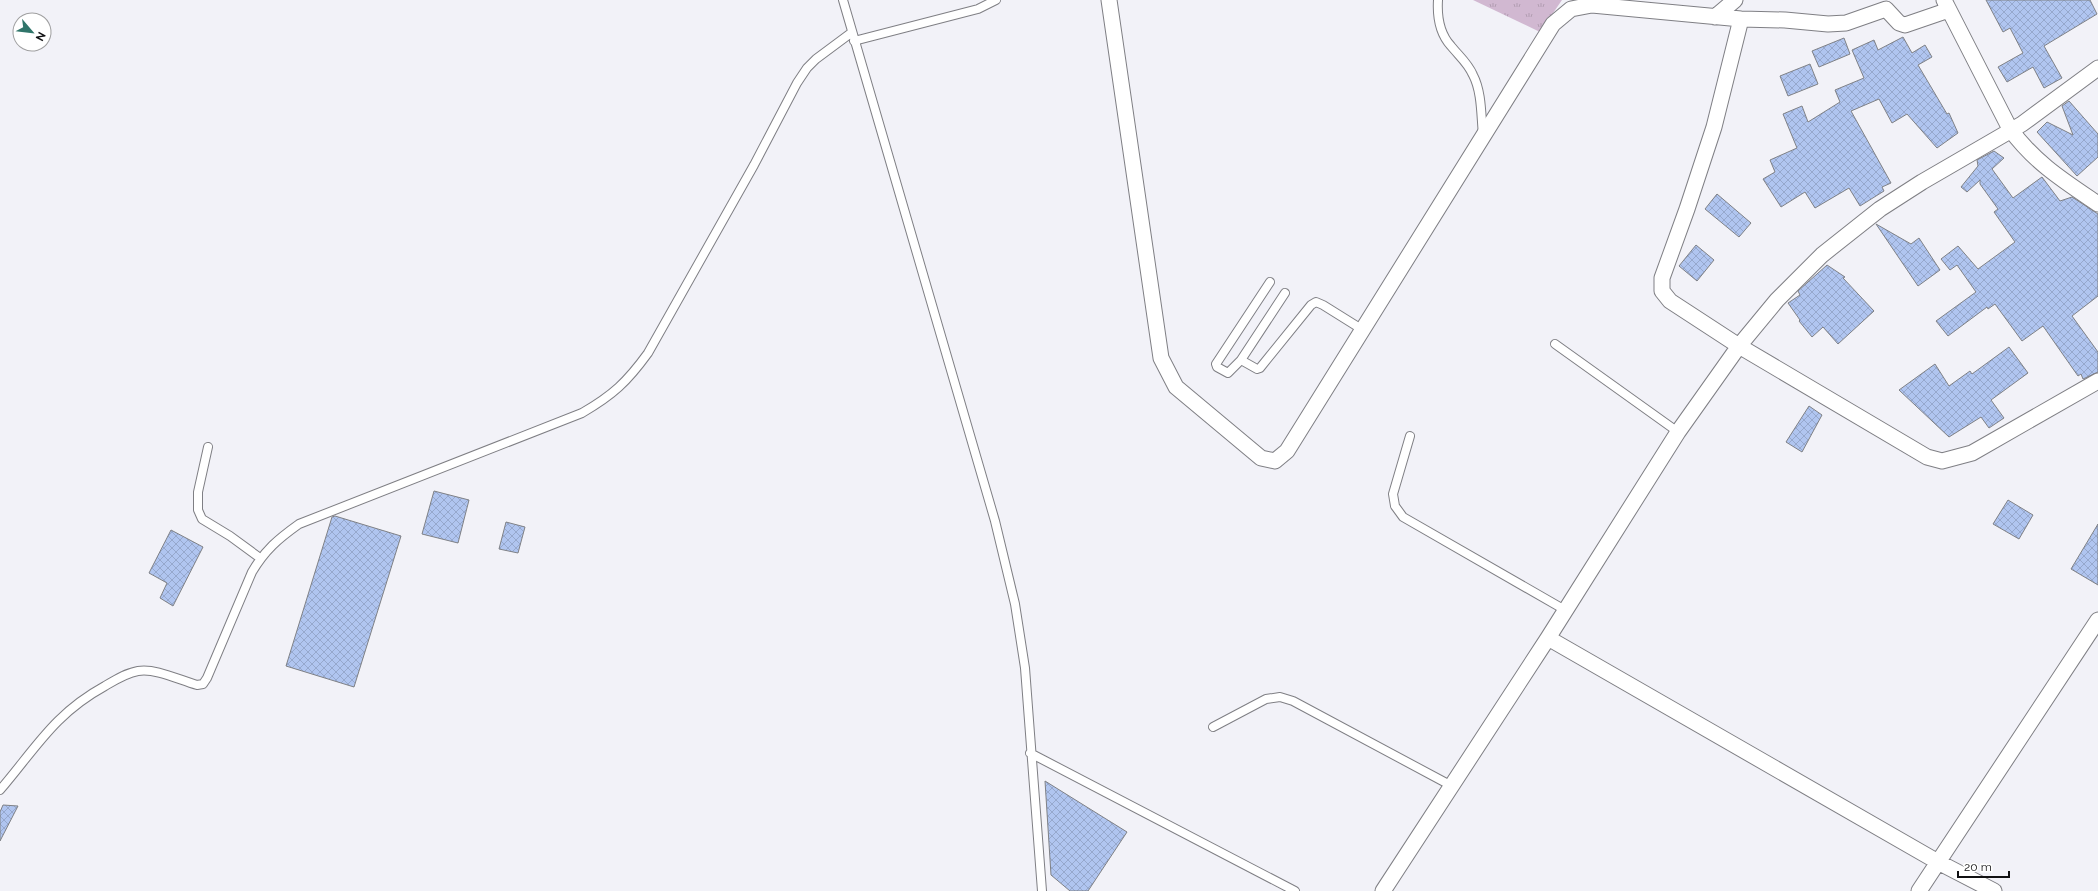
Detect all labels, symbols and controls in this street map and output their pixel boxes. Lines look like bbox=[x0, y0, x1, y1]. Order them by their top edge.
north arrow bbox=[12, 12, 52, 52]
text: N bbox=[33, 30, 48, 43]
scale bar bbox=[1958, 853, 2009, 879]
text: 20 m bbox=[1964, 860, 1992, 874]

